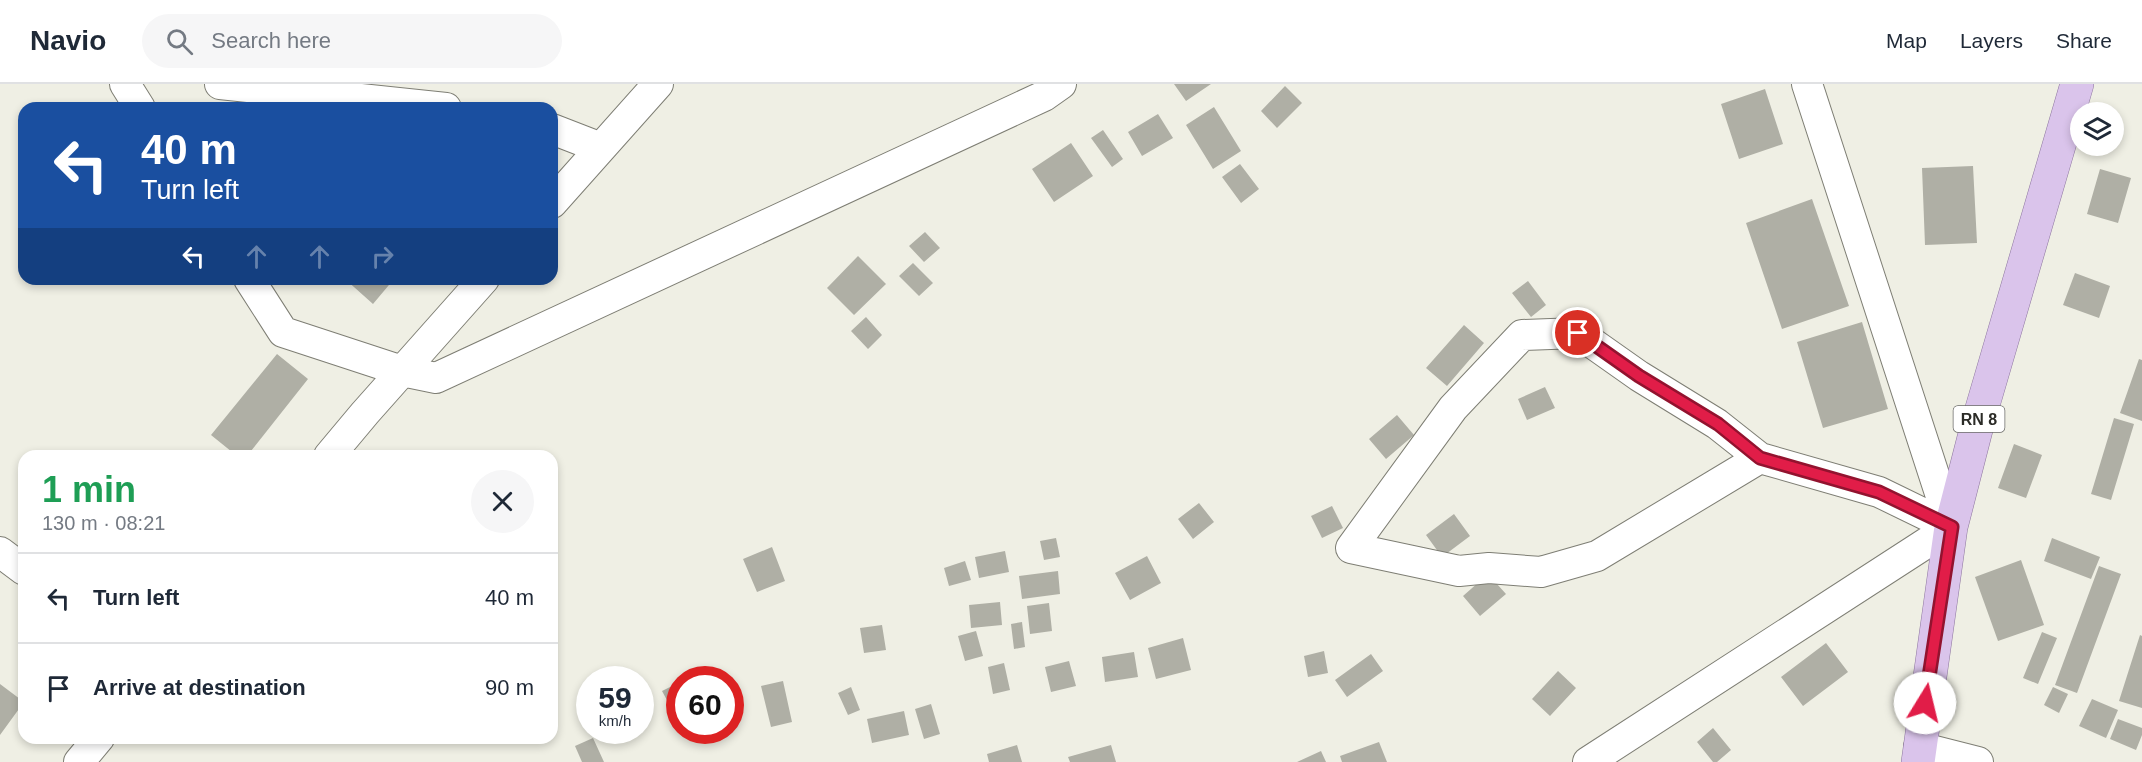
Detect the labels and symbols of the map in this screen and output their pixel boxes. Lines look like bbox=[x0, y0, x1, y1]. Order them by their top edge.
pin bbox=[1552, 307, 1603, 358]
road number: RN 8 bbox=[1954, 406, 2004, 432]
speed limit sign: 60 bbox=[666, 666, 744, 744]
position arrow bbox=[1893, 671, 1957, 735]

